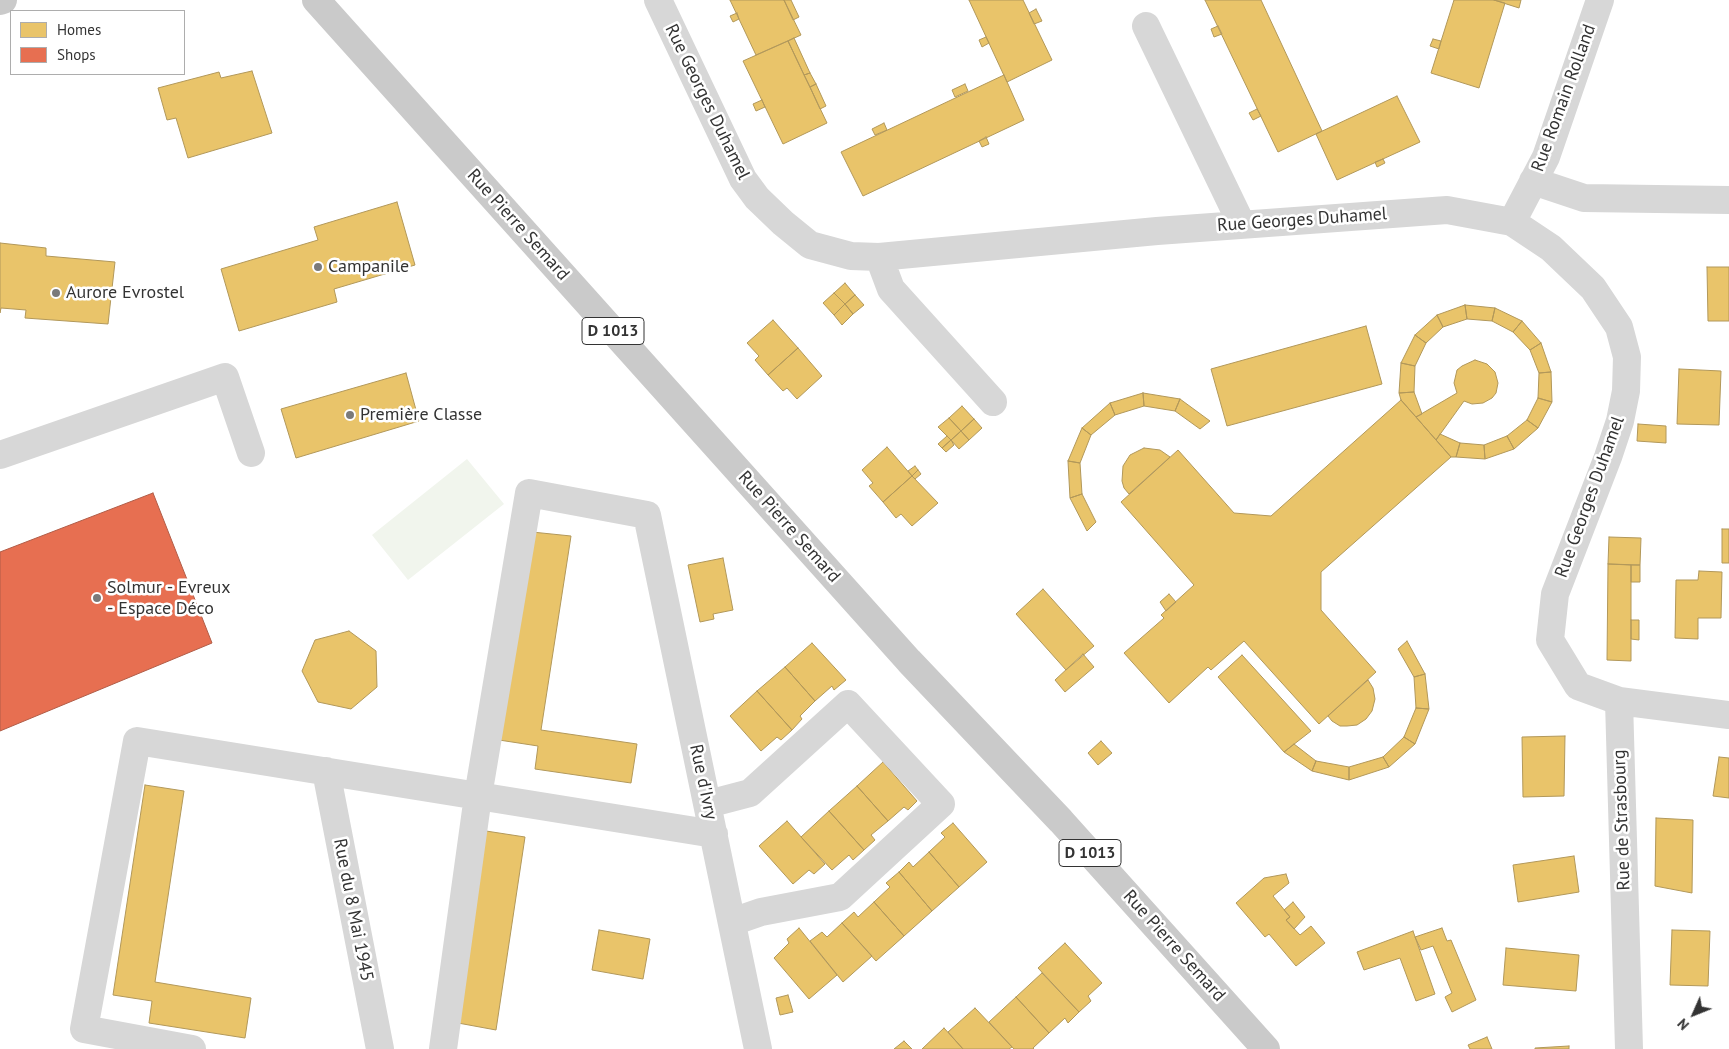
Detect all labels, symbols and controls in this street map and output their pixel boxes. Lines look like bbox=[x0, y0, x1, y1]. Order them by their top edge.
legend bbox=[10, 10, 185, 75]
text: Homes bbox=[57, 20, 101, 39]
street label: Rue Georges Duhamel bbox=[660, 21, 754, 183]
street label: Rue Romain Rolland bbox=[1527, 21, 1601, 175]
text: Shops bbox=[57, 45, 96, 64]
street label: Rue Pierre Semard bbox=[462, 165, 574, 285]
street label: Rue Georges Duhamel bbox=[1216, 203, 1388, 237]
place label: Campanile bbox=[328, 256, 409, 278]
marker: Campanile bbox=[312, 261, 324, 273]
place label: Aurore Evrostel bbox=[66, 282, 184, 304]
marker: Aurore Evrostel bbox=[50, 287, 62, 299]
road number: D 1013 bbox=[582, 318, 644, 344]
place label: Première Classe bbox=[360, 404, 482, 426]
marker: Première Classe bbox=[344, 409, 356, 421]
street label: Rue Georges Duhamel bbox=[1551, 413, 1629, 581]
street label: Rue Pierre Semard bbox=[733, 467, 845, 587]
place label: Solmur - Evreux - Espace Déco bbox=[107, 577, 231, 620]
marker: Solmur - Evreux - Espace Déco bbox=[91, 592, 103, 604]
street label: Rue d'Ivry bbox=[685, 742, 721, 822]
street label: Rue de Strasbourg bbox=[1609, 749, 1635, 891]
street label: Rue du 8 Mai 1945 bbox=[329, 837, 377, 983]
road number: D 1013 bbox=[1059, 840, 1121, 866]
street label: Rue Pierre Semard bbox=[1118, 886, 1230, 1006]
north arrow bbox=[1669, 989, 1719, 1039]
text: N bbox=[1674, 1015, 1693, 1034]

